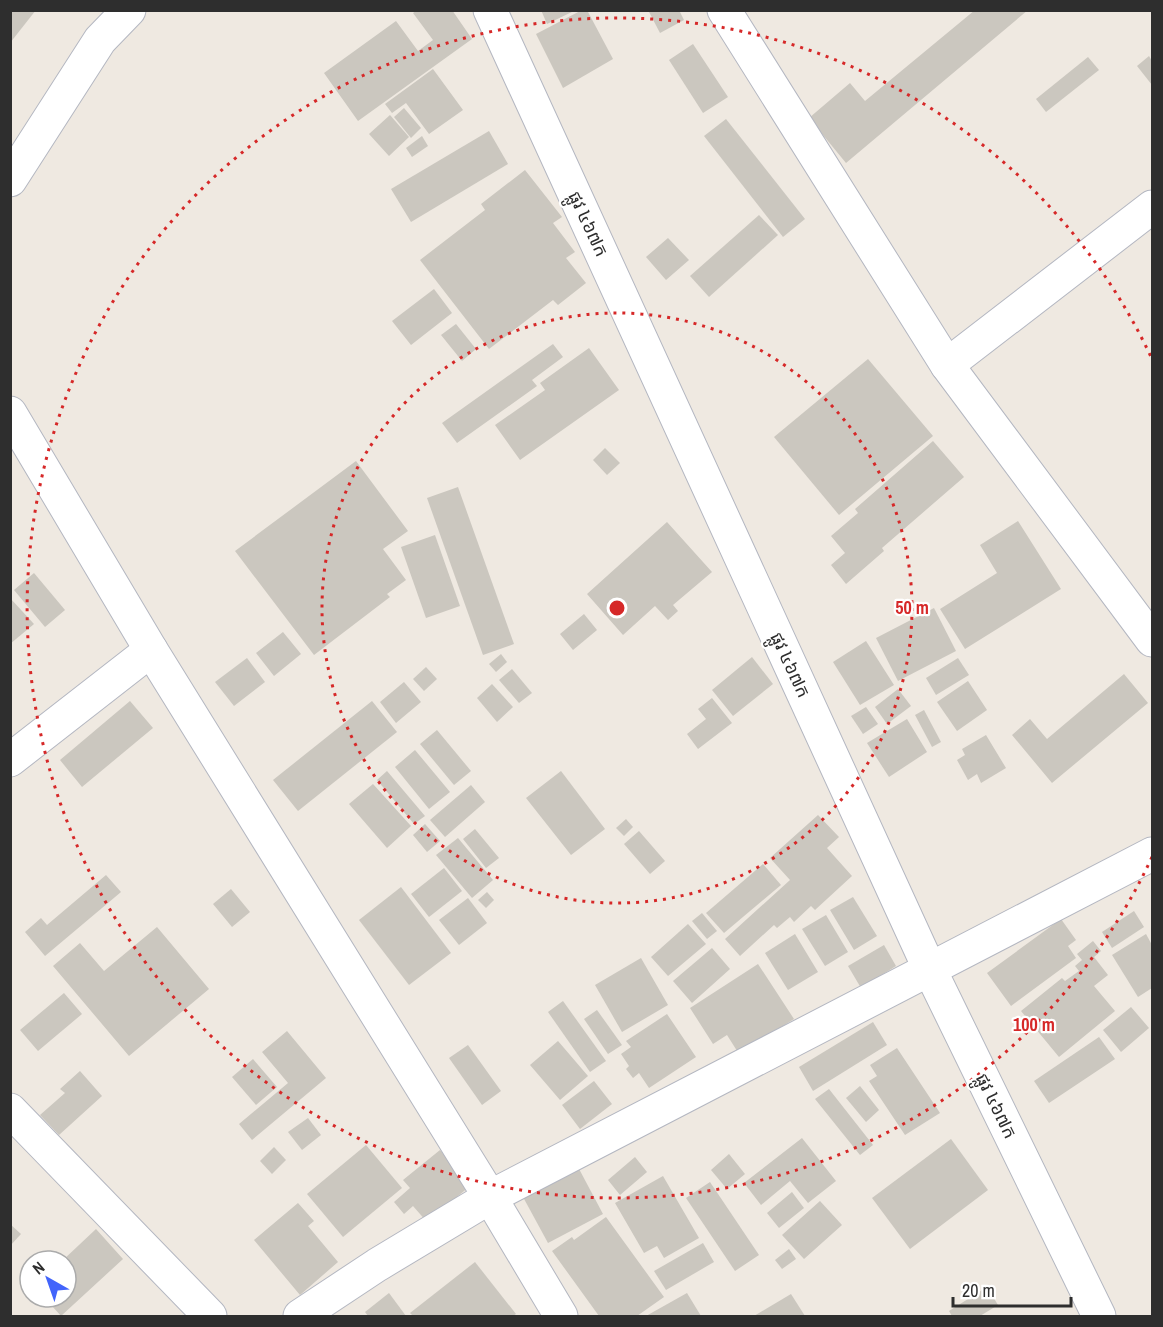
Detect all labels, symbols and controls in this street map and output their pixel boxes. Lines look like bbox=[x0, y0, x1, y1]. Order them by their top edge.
street label: ផ្លូវ ៤៦៧ក bbox=[558, 187, 615, 263]
text: 50 m bbox=[895, 595, 929, 620]
centre of rings bbox=[607, 598, 627, 618]
street label: ផ្លូវ ៤៦៧ក bbox=[760, 628, 817, 704]
text: 100 m bbox=[1013, 1012, 1055, 1037]
street label: ផ្លូវ ៤៦៧ក bbox=[966, 1069, 1023, 1145]
north arrow bbox=[18, 1249, 78, 1309]
text: N bbox=[28, 1256, 49, 1279]
scale bar bbox=[953, 1270, 1072, 1308]
text: 20 m bbox=[962, 1278, 995, 1303]

